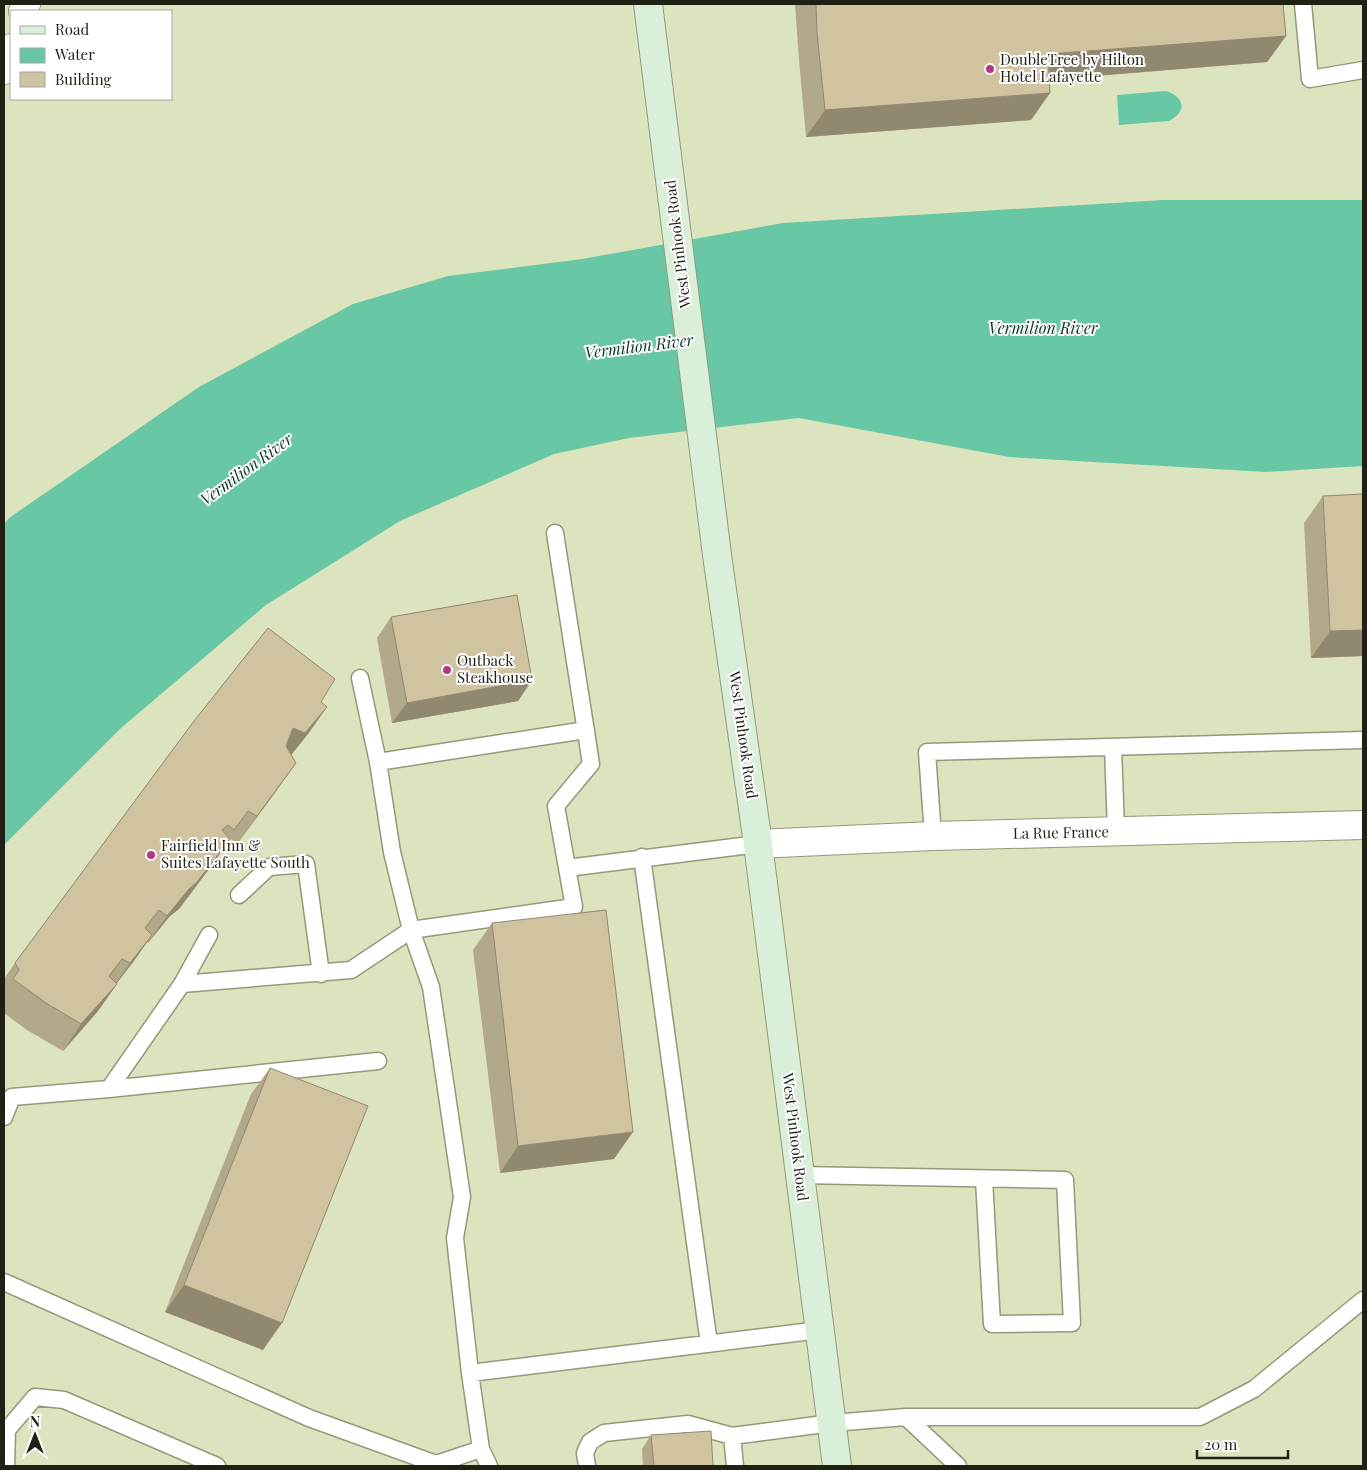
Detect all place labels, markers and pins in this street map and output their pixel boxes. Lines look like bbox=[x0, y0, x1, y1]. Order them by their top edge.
place label: DoubleTree by Hilton Hotel Lafayette bbox=[1000, 49, 1144, 86]
marker: DoubleTree by Hilton Hotel Lafayette bbox=[984, 63, 996, 75]
place label: Outback Steakhouse bbox=[457, 650, 533, 687]
marker: Outback Steakhouse bbox=[441, 664, 453, 676]
place label: Fairfield Inn & Suites Lafayette South bbox=[161, 835, 310, 872]
marker: Fairfield Inn & Suites Lafayette South bbox=[145, 849, 157, 861]

